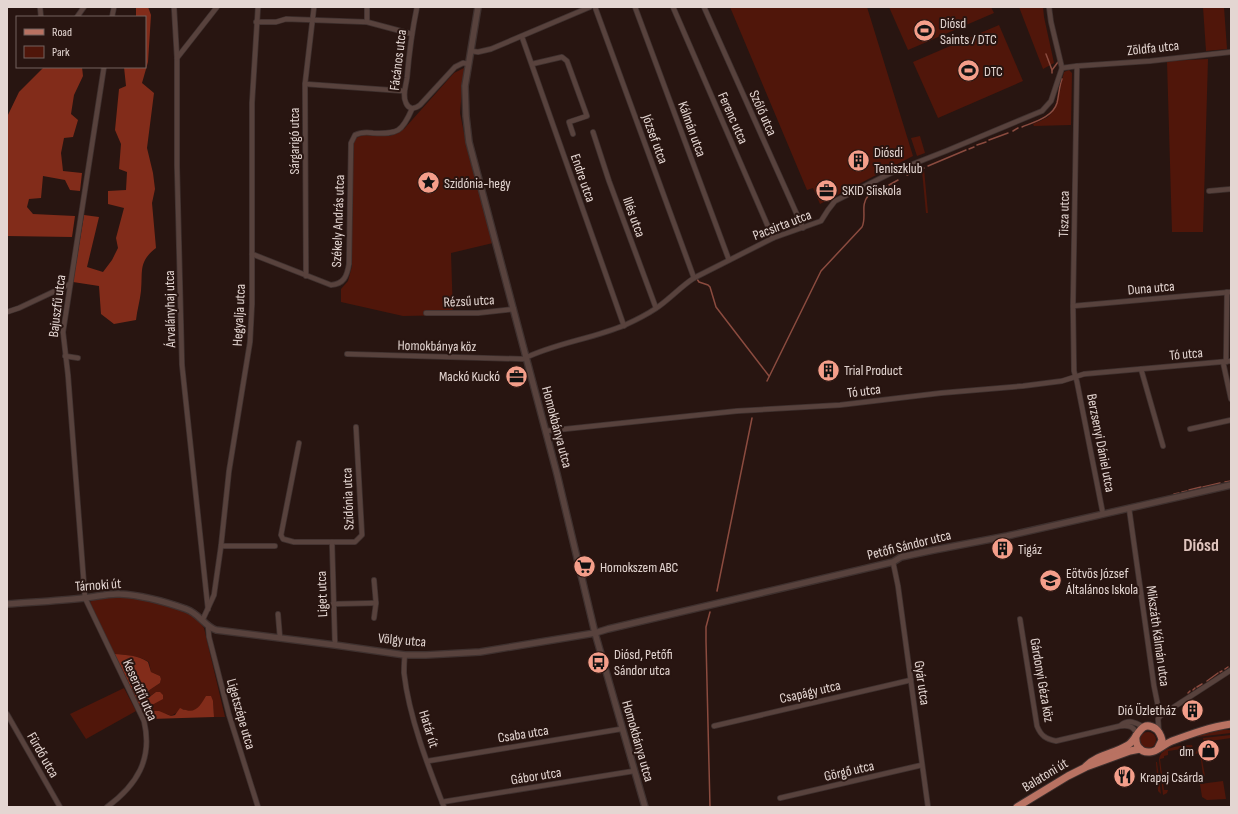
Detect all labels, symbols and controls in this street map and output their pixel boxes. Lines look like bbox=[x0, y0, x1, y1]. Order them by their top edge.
place label: Diósd Saints / DTC bbox=[940, 15, 997, 48]
legend bbox=[16, 16, 146, 68]
sports icon: Diósd Saints / DTC bbox=[912, 18, 938, 44]
text: Road bbox=[52, 25, 72, 40]
street label: Fácános utca bbox=[386, 29, 410, 91]
street label: Zöldfa utca bbox=[1126, 37, 1180, 59]
text: Park bbox=[52, 45, 70, 60]
sports icon: DTC bbox=[955, 58, 981, 84]
place label: DTC bbox=[984, 63, 1003, 80]
street label: Szőlő utca bbox=[745, 88, 781, 138]
street label: Ferenc utca bbox=[714, 90, 752, 146]
street label: Kálmán utca bbox=[674, 99, 710, 159]
street label: Sárgarigó utca bbox=[286, 108, 303, 174]
street label: József utca bbox=[638, 111, 672, 166]
place label: Diósdi Teniszklub bbox=[874, 144, 923, 177]
building icon: Diósdi Teniszklub bbox=[846, 147, 872, 173]
street label: Endre utca bbox=[567, 152, 599, 204]
place icon: Szidónia-hegy bbox=[415, 170, 441, 196]
street label: Székely András utca bbox=[328, 174, 348, 268]
place label: Szidónia-hegy bbox=[444, 175, 511, 192]
office icon: SKID Síiskola bbox=[813, 177, 839, 203]
place label: SKID Síiskola bbox=[842, 182, 901, 199]
street label: Tisza utca bbox=[1055, 191, 1073, 237]
street label: Illés utca bbox=[619, 194, 649, 240]
street label: Pacsirta utca bbox=[750, 206, 814, 244]
street label: Árvalányhaj utca bbox=[161, 270, 179, 349]
street label: Bajuszfű utca bbox=[45, 274, 69, 338]
street label: Duna utca bbox=[1127, 277, 1175, 299]
street label: Hegyalja utca bbox=[229, 283, 249, 347]
street label: Rézsű utca bbox=[443, 291, 495, 311]
street label: Homokbánya köz bbox=[397, 337, 477, 355]
street label: Tó utca bbox=[1169, 344, 1203, 364]
building icon: Trial Product bbox=[816, 357, 842, 383]
place label: Trial Product bbox=[844, 362, 902, 379]
office icon: Mackó Kuckó bbox=[503, 363, 529, 389]
place label: Mackó Kuckó bbox=[439, 368, 500, 385]
street label: Tó utca bbox=[846, 381, 882, 401]
street label: Homokbánya utca bbox=[538, 384, 576, 470]
street label: Berzsenyi Dániel utca bbox=[1083, 392, 1119, 494]
street label: Szidónia utca bbox=[338, 468, 358, 530]
street label: Petőfi Sándor utca bbox=[865, 526, 953, 564]
district label: Diósd bbox=[1183, 535, 1219, 556]
building icon: Tigáz bbox=[990, 536, 1016, 562]
place label: Tigáz bbox=[1018, 541, 1042, 558]
supermarket icon: Homokszem ABC bbox=[572, 554, 598, 580]
place label: Homokszem ABC bbox=[600, 559, 679, 576]
place label: Eötvös József Általános Iskola bbox=[1065, 565, 1138, 598]
school or university icon: Eötvös József Általános Iskola bbox=[1038, 568, 1064, 594]
street label: Liget utca bbox=[313, 571, 331, 617]
street label: Tárnoki út bbox=[74, 575, 122, 595]
street label: Mikszáth Kálmán utca bbox=[1143, 585, 1173, 687]
street label: Völgy utca bbox=[377, 629, 427, 651]
street label: Gárdonyi Géza köz bbox=[1026, 637, 1058, 723]
place label: Diósd, Petőfi Sándor utca bbox=[614, 646, 673, 679]
bus stop icon: Diósd, Petőfi Sándor utca bbox=[586, 649, 612, 675]
street label: Keserűfű utca bbox=[119, 657, 161, 723]
street label: Gyár utca bbox=[910, 660, 934, 706]
street label: Ligetszépe utca bbox=[223, 677, 259, 751]
street label: Csapágy utca bbox=[778, 677, 842, 707]
building icon: Dió Üzletház bbox=[1179, 697, 1205, 723]
street label: Homokbánya utca bbox=[618, 698, 658, 784]
place label: Dió Üzletház bbox=[1118, 702, 1176, 719]
street label: Határ út bbox=[415, 708, 443, 750]
street label: Csaba utca bbox=[496, 722, 550, 746]
street label: Fürdő utca bbox=[23, 729, 63, 781]
shop icon: dm bbox=[1196, 738, 1222, 764]
place label: dm bbox=[1179, 743, 1194, 760]
street label: Balatoni út bbox=[1019, 755, 1071, 795]
street label: Görgő utca bbox=[822, 757, 876, 785]
street label: Gábor utca bbox=[509, 764, 563, 788]
restaurant icon: Krapaj Csárda bbox=[1112, 764, 1138, 790]
place label: Krapaj Csárda bbox=[1140, 769, 1203, 786]

